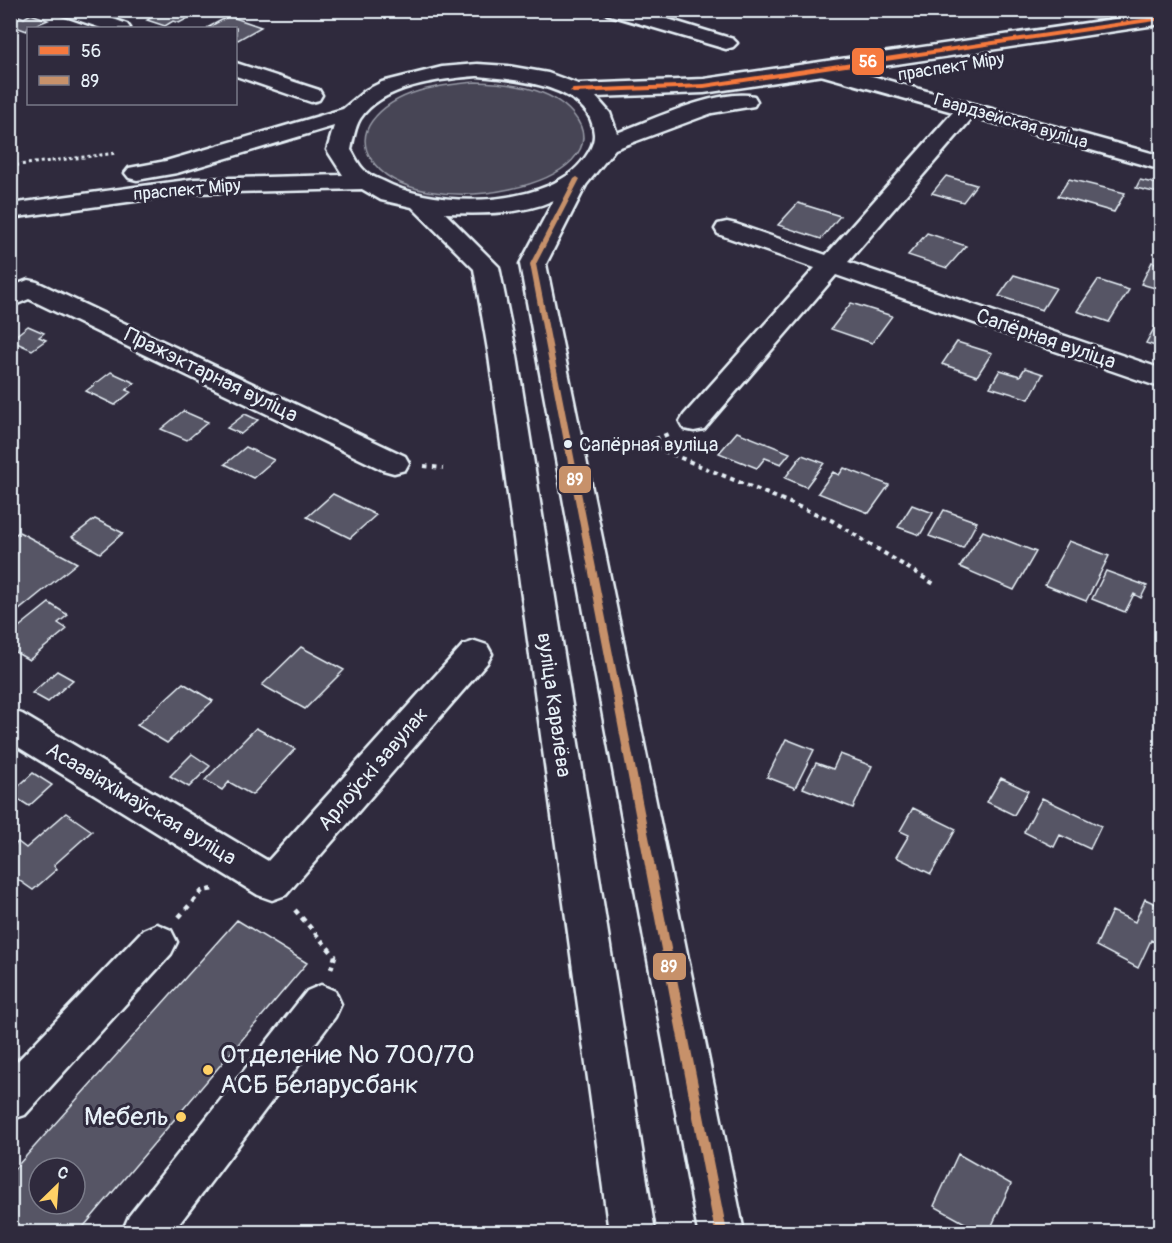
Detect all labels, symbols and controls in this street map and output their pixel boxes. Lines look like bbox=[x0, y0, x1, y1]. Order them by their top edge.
legend bbox=[27, 27, 237, 105]
text: 56 bbox=[81, 40, 101, 63]
line badge: 56 bbox=[851, 47, 885, 76]
street label: праспект Міру bbox=[896, 47, 1006, 87]
text: 56 bbox=[859, 52, 877, 72]
text: 89 bbox=[81, 70, 99, 93]
street label: Гвардзейская вуліца bbox=[931, 88, 1091, 154]
street label: праспект Міру bbox=[132, 174, 242, 206]
street label: Сапёрная вуліца bbox=[972, 302, 1120, 376]
street label: Пражэктарная вуліца bbox=[120, 321, 302, 429]
place label: Сапёрная вуліца bbox=[579, 432, 718, 457]
marker: Сапёрная вуліца bbox=[562, 438, 574, 450]
line badge: 89 bbox=[558, 465, 592, 494]
text: 89 bbox=[567, 470, 583, 490]
street label: вуліца Каралёва bbox=[531, 631, 577, 779]
street label: Арлоўскі завулак bbox=[312, 701, 434, 837]
street label: Асаавіяхімаўская вуліца bbox=[41, 736, 241, 872]
line badge: 89 bbox=[652, 952, 687, 981]
text: 89 bbox=[661, 957, 677, 977]
place label: Отделение № 700/70 АСБ Беларусбанк bbox=[220, 1039, 475, 1101]
marker: Отделение № 700/70 АСБ Беларусбанк bbox=[201, 1063, 215, 1077]
place label: Мебель bbox=[84, 1101, 169, 1133]
marker: Мебель bbox=[174, 1110, 188, 1124]
north arrow bbox=[27, 1156, 87, 1216]
text: С bbox=[54, 1162, 72, 1185]

